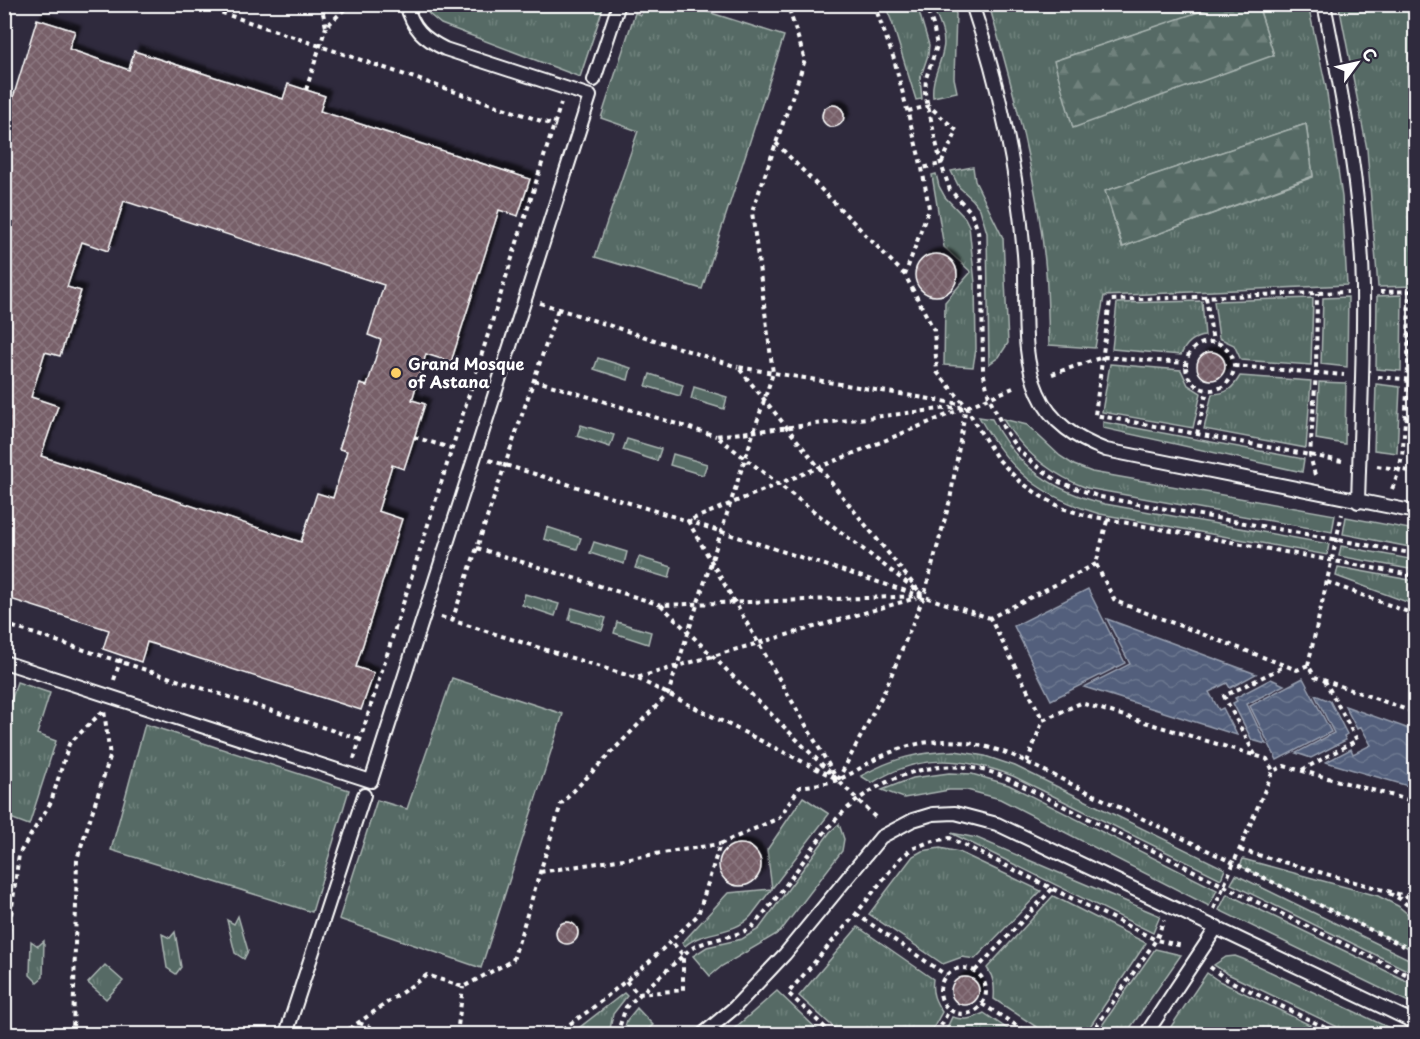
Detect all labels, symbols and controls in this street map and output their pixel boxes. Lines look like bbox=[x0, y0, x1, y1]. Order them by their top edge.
north arrow bbox=[1327, 33, 1387, 93]
text: С bbox=[1357, 43, 1384, 66]
place label: Grand Mosque of Astana bbox=[408, 351, 525, 393]
marker: Grand Mosque of Astana bbox=[389, 366, 403, 380]

